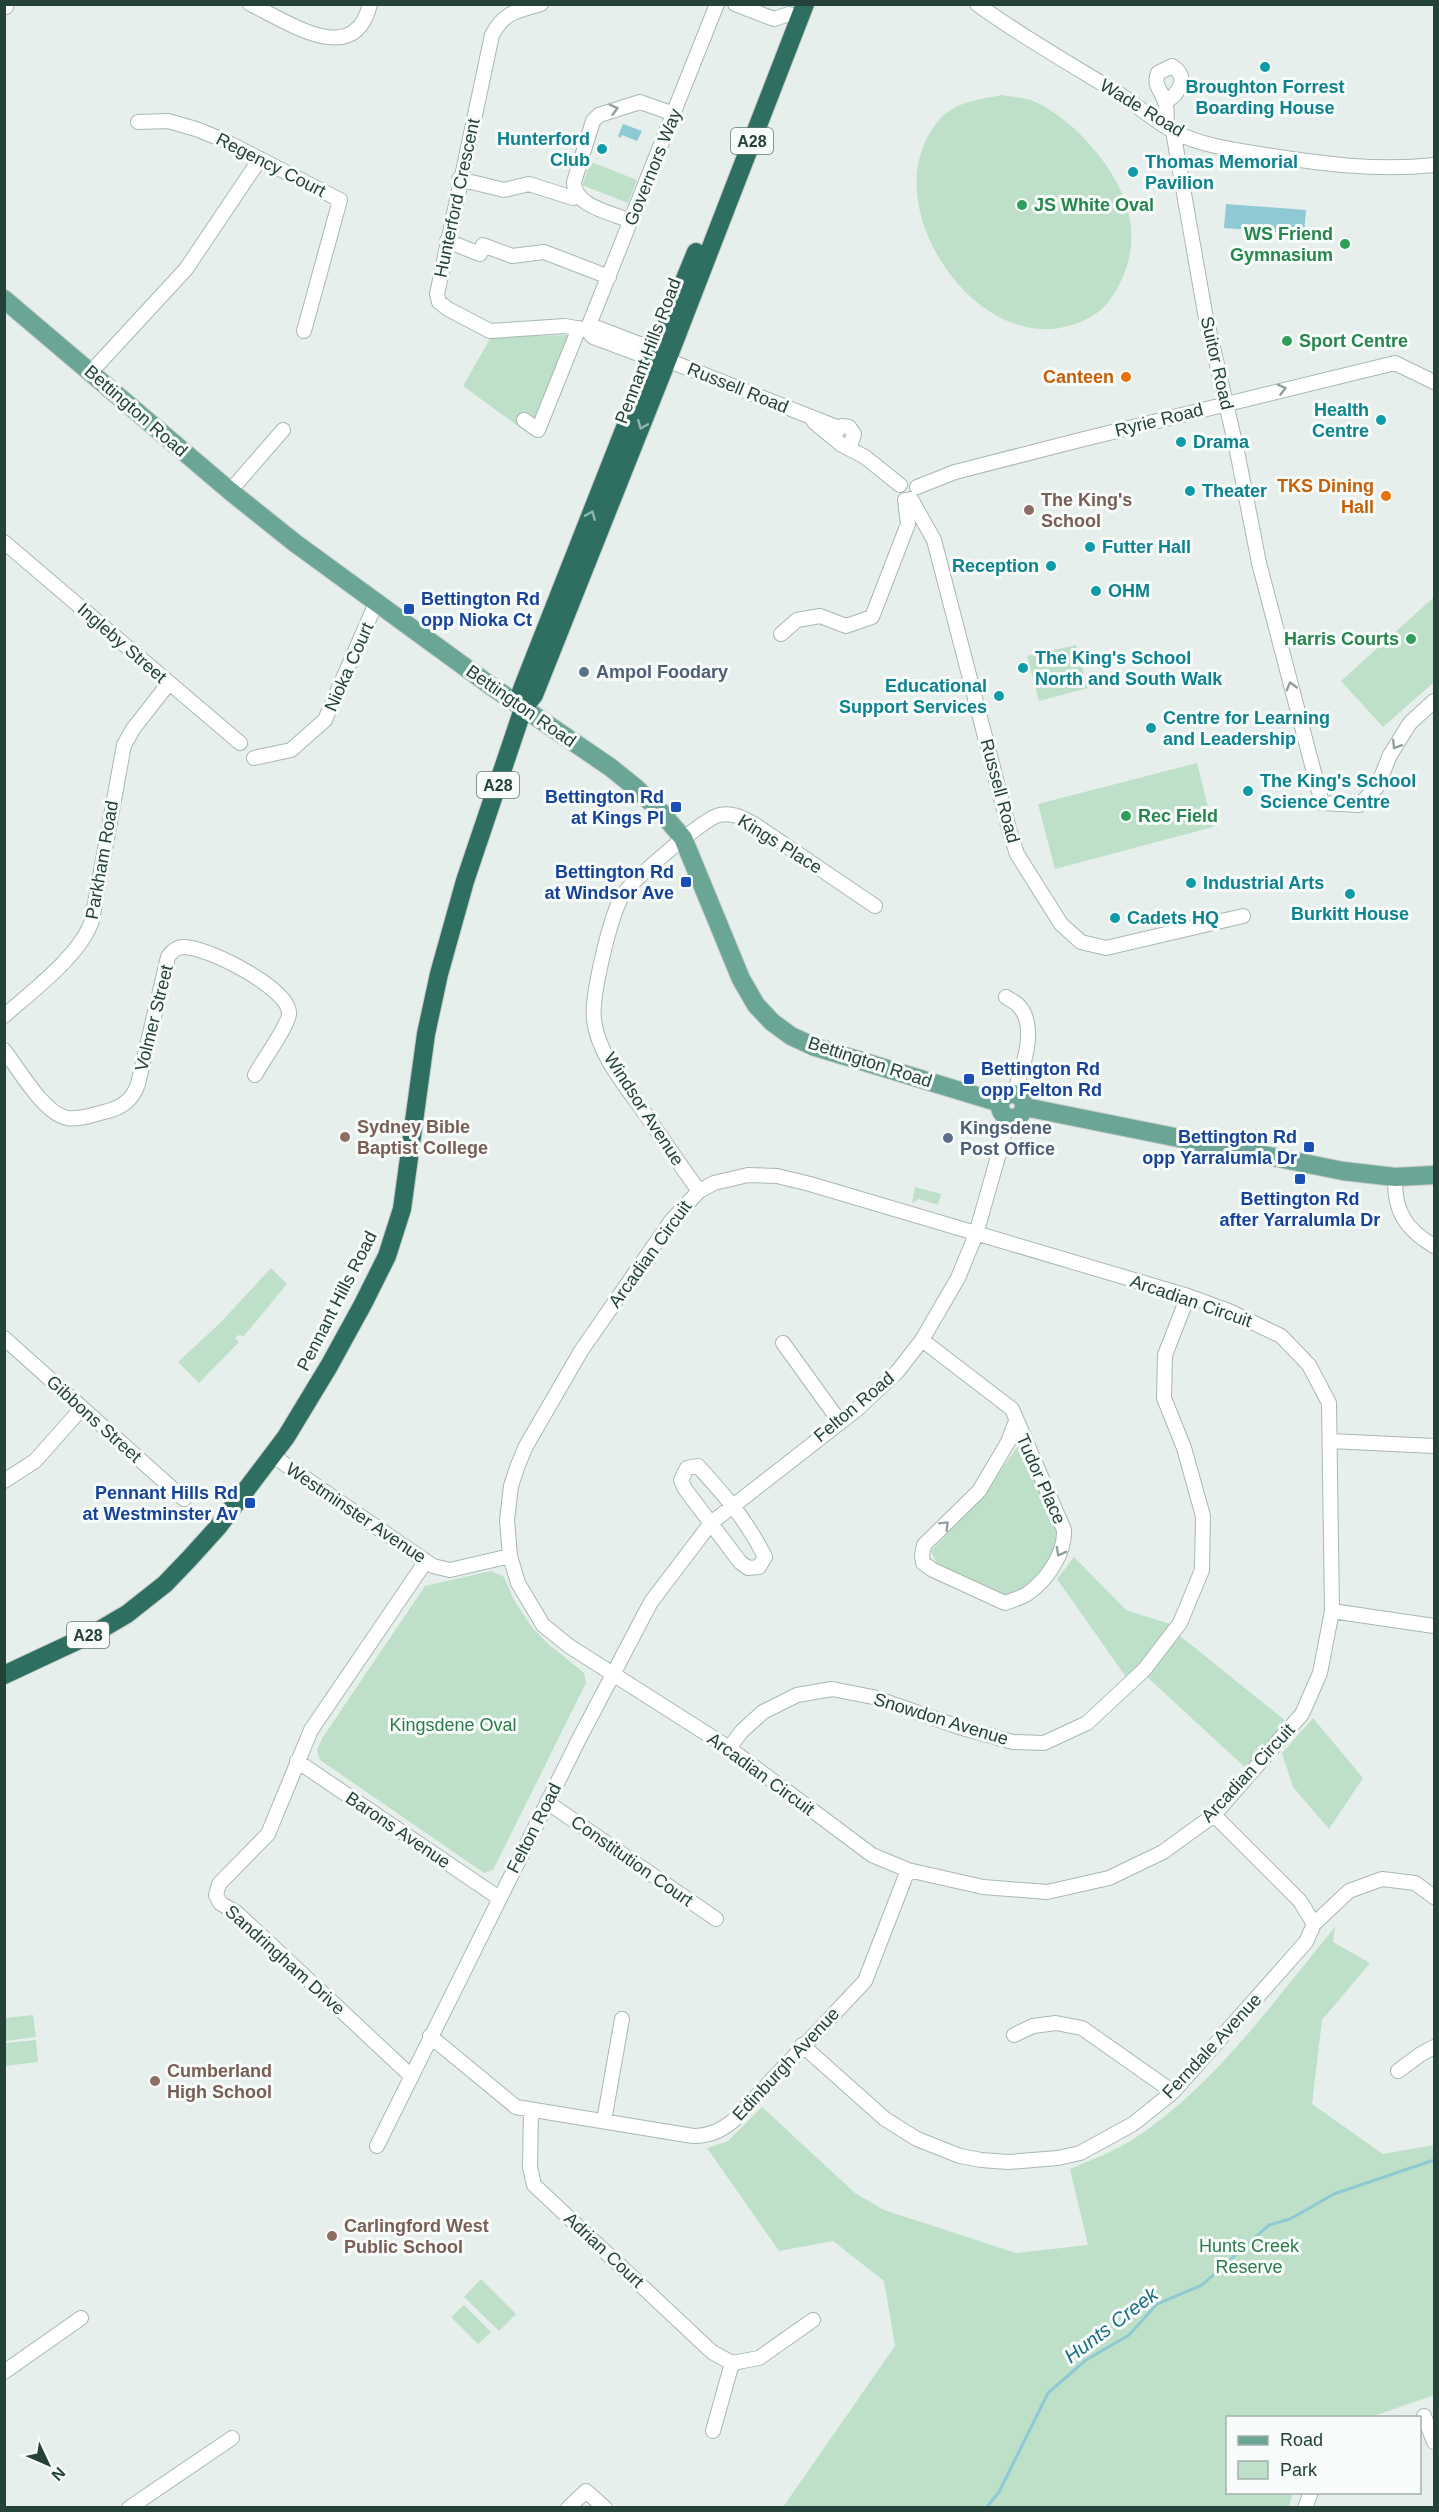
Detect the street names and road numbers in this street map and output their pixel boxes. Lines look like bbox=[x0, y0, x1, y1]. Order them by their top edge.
street label: Wade Road bbox=[1096, 75, 1188, 141]
street label: Governors Way bbox=[620, 106, 686, 228]
street label: Hunterford Crescent bbox=[430, 117, 484, 279]
road number: A28 bbox=[731, 128, 773, 154]
street label: Regency Court bbox=[213, 129, 329, 201]
street label: Pennant Hills Road bbox=[611, 275, 685, 427]
street label: Suitor Road bbox=[1197, 314, 1237, 412]
street label: Russell Road bbox=[685, 359, 791, 417]
street label: Bettington Road bbox=[81, 361, 191, 461]
street label: Ryrie Road bbox=[1113, 399, 1205, 441]
street label: Ingleby Street bbox=[74, 599, 170, 687]
street label: Nioka Court bbox=[321, 620, 377, 714]
street label: Bettington Road bbox=[462, 661, 580, 751]
street label: Russell Road bbox=[976, 737, 1024, 845]
road number: A28 bbox=[477, 772, 519, 798]
street label: Parkham Road bbox=[82, 799, 122, 921]
street label: Kings Place bbox=[734, 810, 826, 878]
street label: Volmer Street bbox=[131, 963, 177, 1073]
street label: Bettington Road bbox=[806, 1033, 934, 1091]
street label: Windsor Avenue bbox=[600, 1049, 688, 1169]
street label: Arcadian Circuit bbox=[605, 1197, 695, 1311]
street label: Pennant Hills Road bbox=[293, 1228, 381, 1374]
street label: Arcadian Circuit bbox=[1128, 1271, 1254, 1331]
street label: Felton Road bbox=[810, 1368, 898, 1446]
street label: Gibbons Street bbox=[43, 1371, 145, 1467]
street label: Tudor Place bbox=[1012, 1431, 1070, 1527]
street label: Westminster Avenue bbox=[282, 1459, 430, 1567]
road number: A28 bbox=[67, 1622, 109, 1648]
street label: Snowdon Avenue bbox=[871, 1689, 1011, 1749]
street label: Arcadian Circuit bbox=[1197, 1720, 1299, 1826]
street label: Arcadian Circuit bbox=[704, 1729, 818, 1819]
street label: Felton Road bbox=[503, 1780, 565, 1876]
street label: Barons Avenue bbox=[342, 1788, 454, 1872]
street label: Constitution Court bbox=[567, 1811, 697, 1911]
street label: Sandringham Drive bbox=[221, 1901, 349, 2019]
street label: Ferndale Avenue bbox=[1158, 1990, 1266, 2102]
street label: Edinburgh Avenue bbox=[729, 2003, 843, 2125]
street label: Adrian Court bbox=[560, 2208, 648, 2292]

